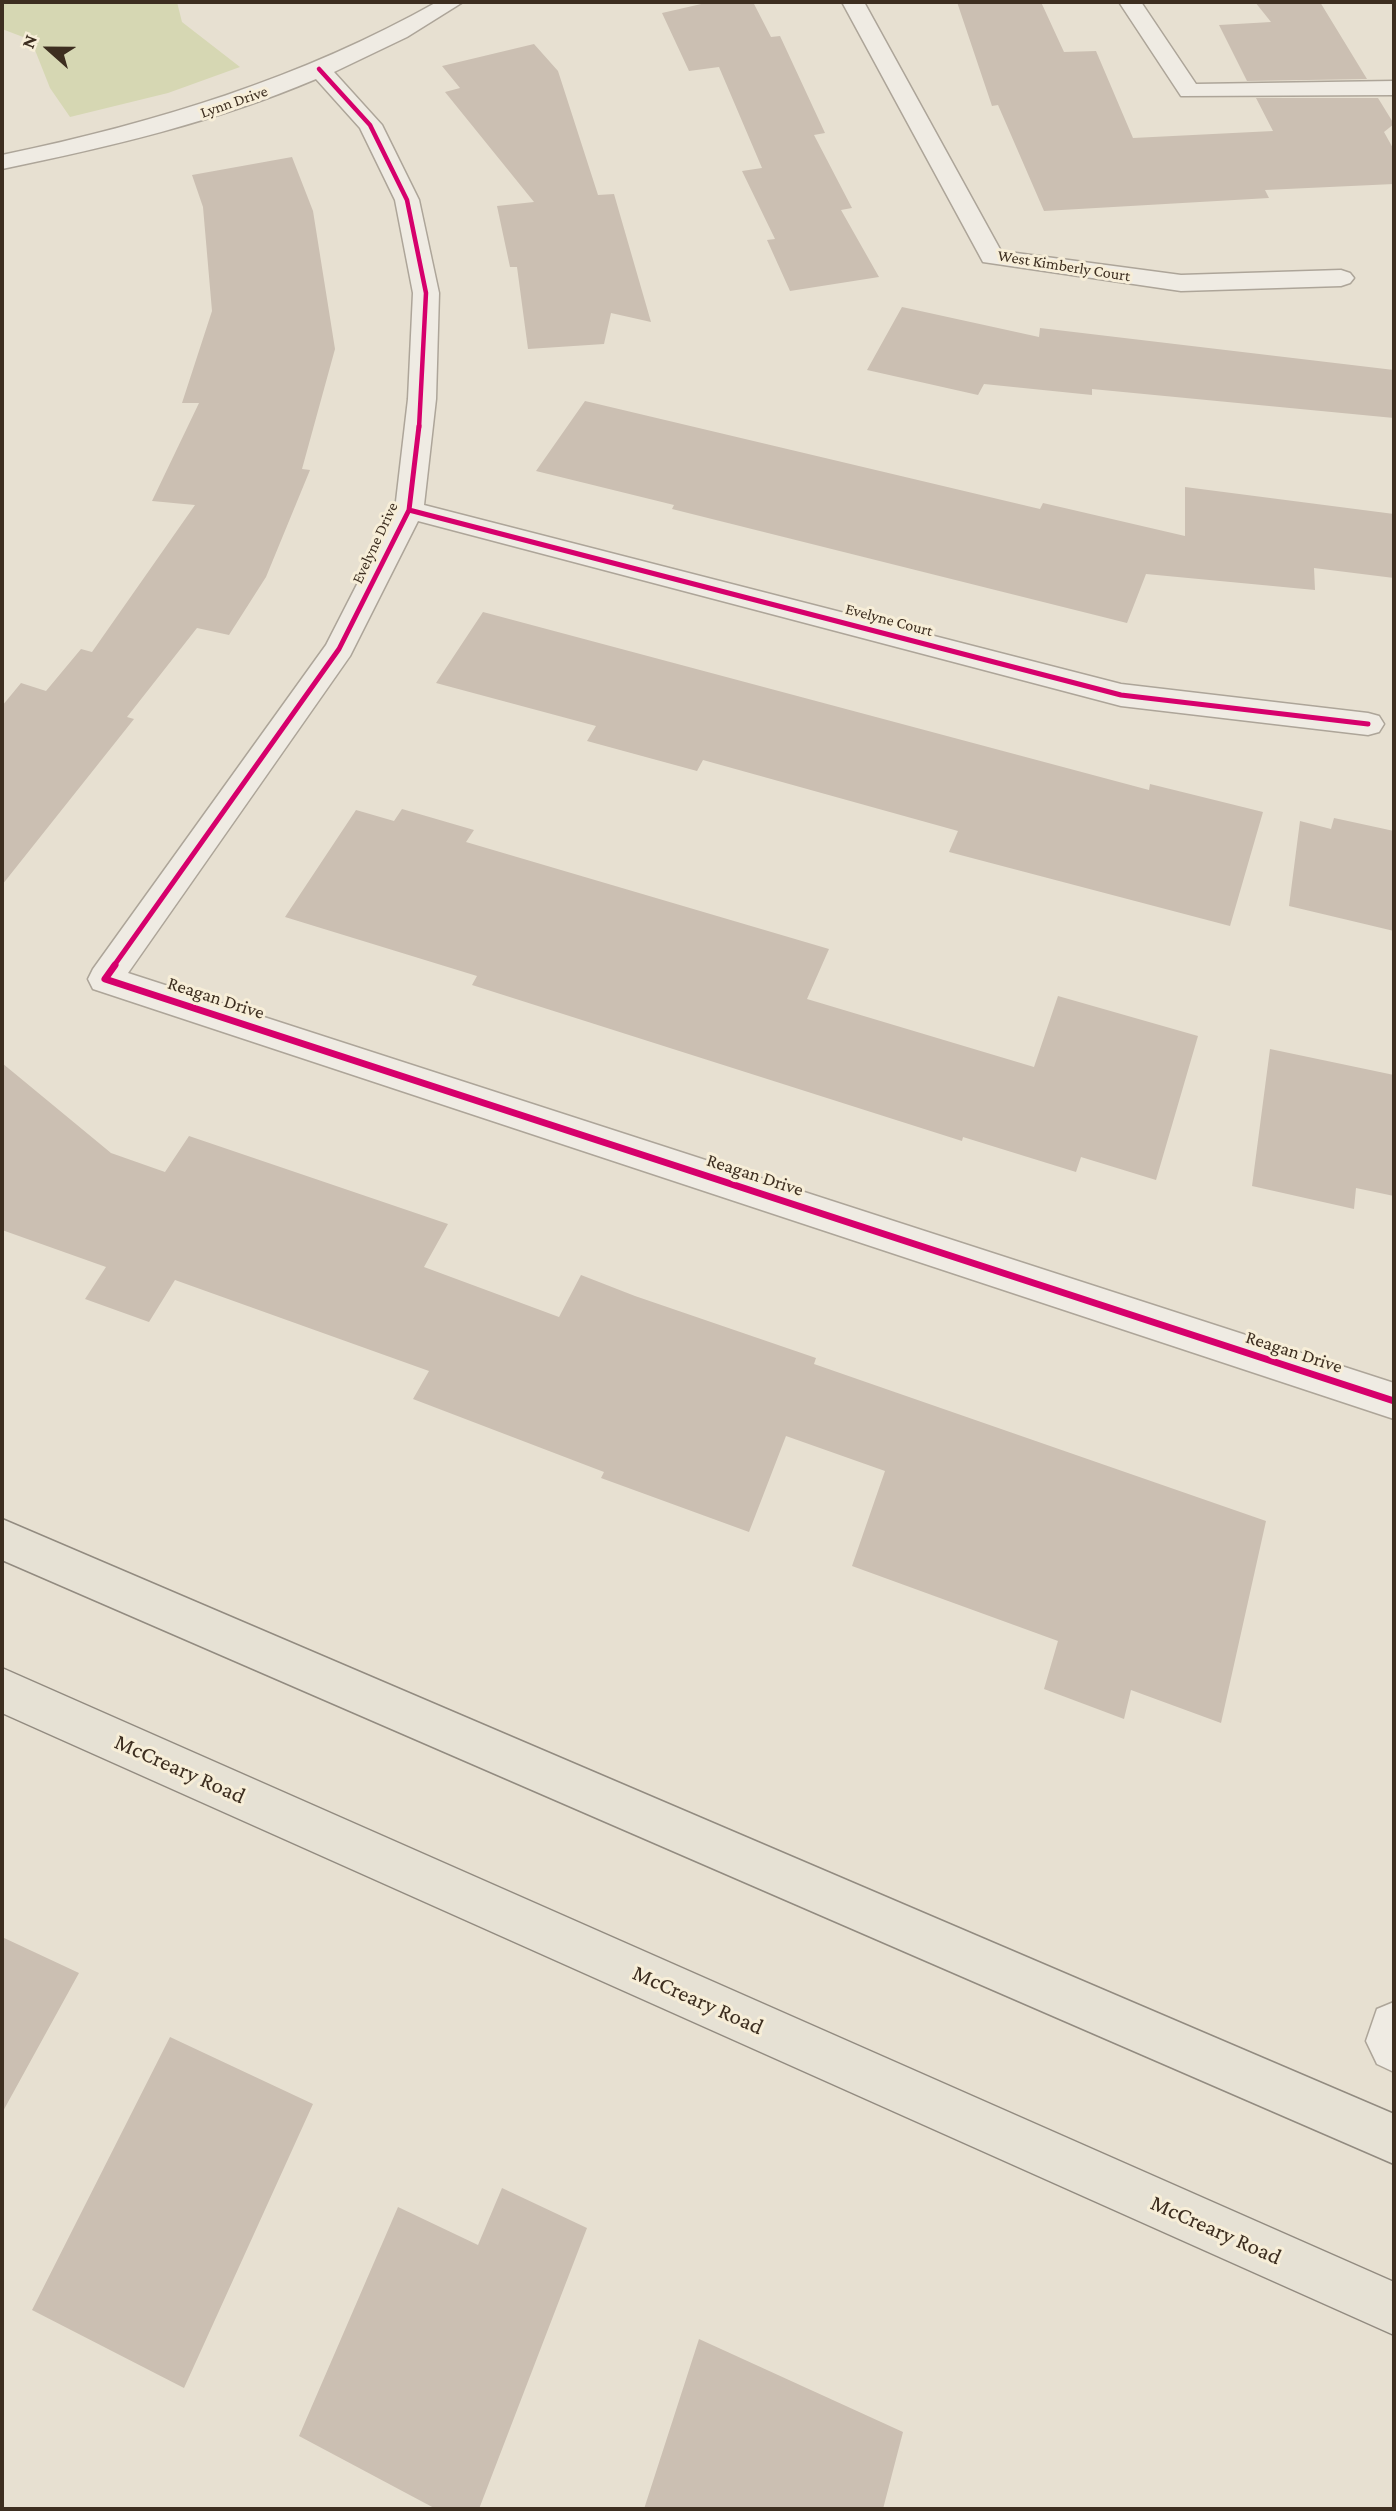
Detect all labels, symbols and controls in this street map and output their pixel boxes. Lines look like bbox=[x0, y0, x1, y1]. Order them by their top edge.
north arrow bbox=[14, 14, 84, 84]
text: N bbox=[17, 31, 41, 51]
street label: Lynn Drive bbox=[198, 82, 270, 122]
street label: West Kimberly Court bbox=[996, 246, 1132, 286]
street label: Evelyne Drive bbox=[348, 499, 402, 587]
street label: Evelyne Court bbox=[843, 599, 935, 641]
street label: Reagan Drive bbox=[165, 972, 267, 1024]
street label: Reagan Drive bbox=[704, 1149, 806, 1201]
street label: Reagan Drive bbox=[1243, 1326, 1345, 1378]
street label: McCreary Road bbox=[110, 1728, 250, 1810]
street label: McCreary Road bbox=[628, 1959, 768, 2041]
street label: McCreary Road bbox=[1146, 2189, 1286, 2271]

